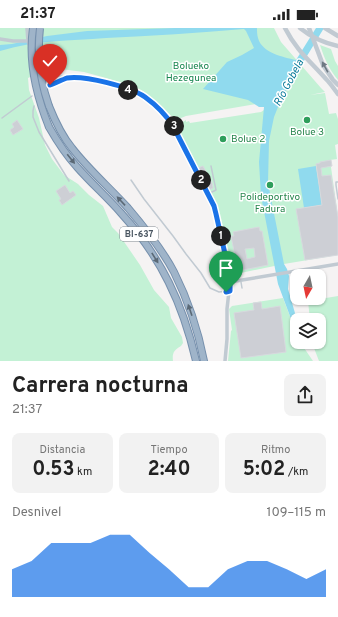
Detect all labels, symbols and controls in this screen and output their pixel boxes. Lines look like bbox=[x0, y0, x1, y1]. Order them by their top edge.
text: 21:37 bbox=[20, 5, 56, 24]
pin bbox=[33, 44, 67, 85]
icon: check bbox=[39, 50, 61, 72]
water label: Río Gobela bbox=[271, 57, 307, 109]
park label: Bolueko Hezegunea bbox=[166, 60, 216, 85]
one-way arrow bbox=[322, 61, 328, 73]
pin: 4 bbox=[118, 80, 138, 100]
text: 4 bbox=[124, 83, 132, 97]
marker: Bolue 3 bbox=[302, 115, 312, 125]
pin: 3 bbox=[164, 116, 184, 136]
text: 3 bbox=[171, 119, 177, 133]
place label: Bolue 3 bbox=[290, 126, 324, 139]
place label: Bolue 2 bbox=[231, 133, 265, 146]
marker: Bolue 2 bbox=[218, 134, 228, 144]
one-way arrow bbox=[67, 154, 75, 165]
pin: 2 bbox=[191, 170, 211, 190]
text: 2 bbox=[198, 173, 204, 187]
marker: Polideportivo Fadura bbox=[265, 180, 275, 190]
place label: Polideportivo Fadura bbox=[240, 191, 301, 216]
one-way arrow bbox=[117, 196, 126, 206]
pin: 1 bbox=[211, 226, 231, 246]
road number: BI-637 bbox=[120, 227, 158, 241]
text: 1 bbox=[219, 229, 223, 243]
pin bbox=[209, 251, 243, 292]
one-way arrow bbox=[151, 253, 159, 263]
icon: arrive bbox=[215, 257, 237, 279]
north arrow bbox=[290, 269, 326, 305]
map controls bbox=[290, 269, 326, 349]
one-way arrow bbox=[187, 304, 193, 316]
button: layers bbox=[290, 313, 326, 349]
text: Carrera nocturna bbox=[12, 373, 189, 400]
button: share bbox=[284, 374, 326, 416]
text: 21:37 bbox=[12, 402, 42, 418]
text: Distancia bbox=[39, 443, 85, 457]
text: Tiempo bbox=[150, 443, 188, 457]
text: Ritmo bbox=[261, 443, 290, 457]
text: 0.53 bbox=[32, 457, 75, 483]
text: 2:40 bbox=[147, 457, 191, 483]
text: 5:02 bbox=[243, 457, 285, 483]
text: km bbox=[75, 465, 92, 479]
text: /km bbox=[285, 465, 308, 479]
text: Desnivel bbox=[12, 505, 61, 521]
text: 109–115 m bbox=[267, 505, 326, 521]

